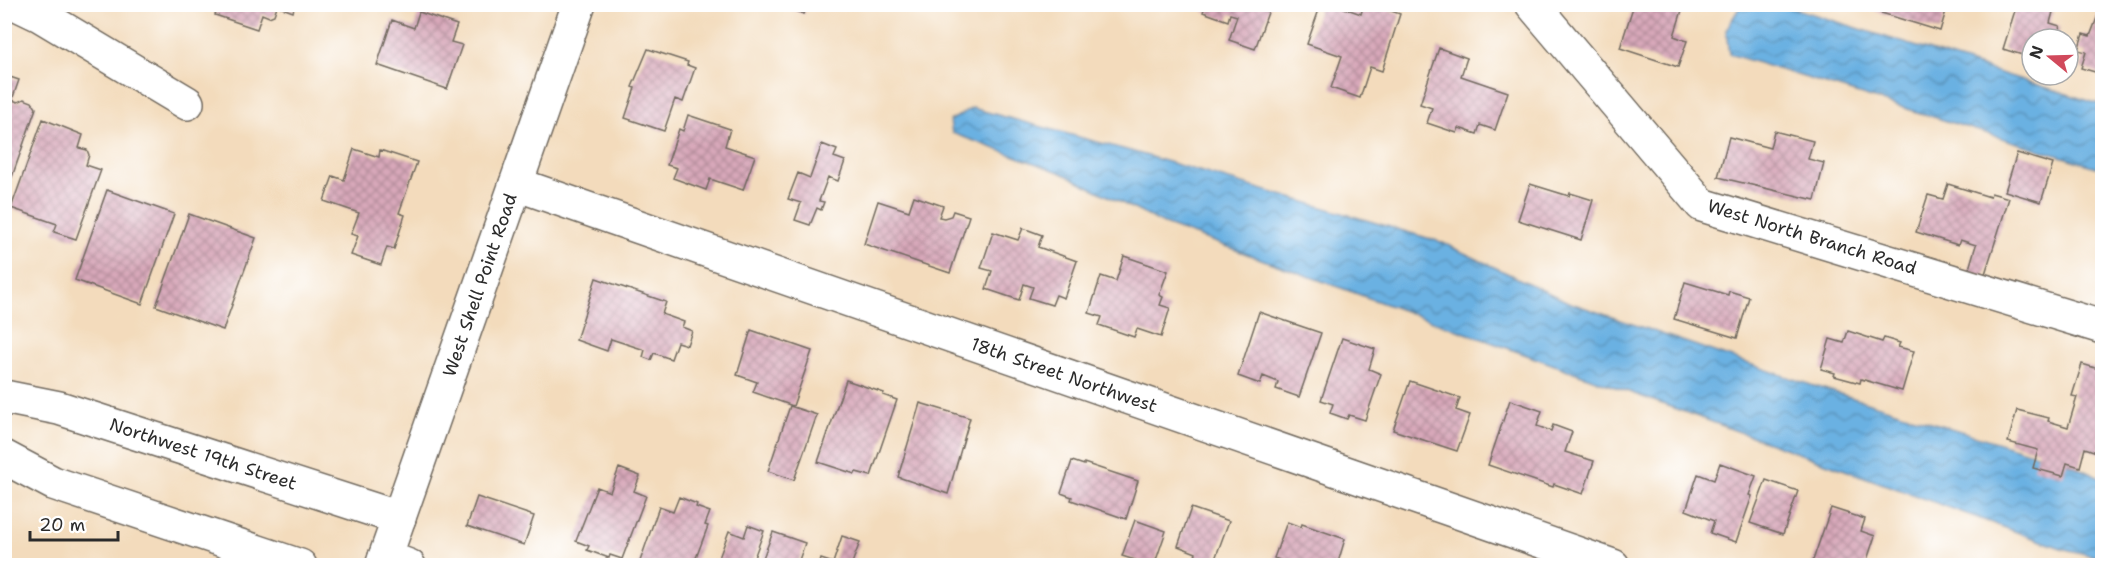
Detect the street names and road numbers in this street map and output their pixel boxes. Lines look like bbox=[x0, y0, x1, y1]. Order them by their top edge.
street label: West Shell Point Road bbox=[437, 190, 523, 380]
street label: West North Branch Road bbox=[1704, 194, 1920, 280]
street label: 18th Street Northwest bbox=[967, 332, 1161, 418]
street label: Northwest 19th Street bbox=[106, 412, 300, 496]

